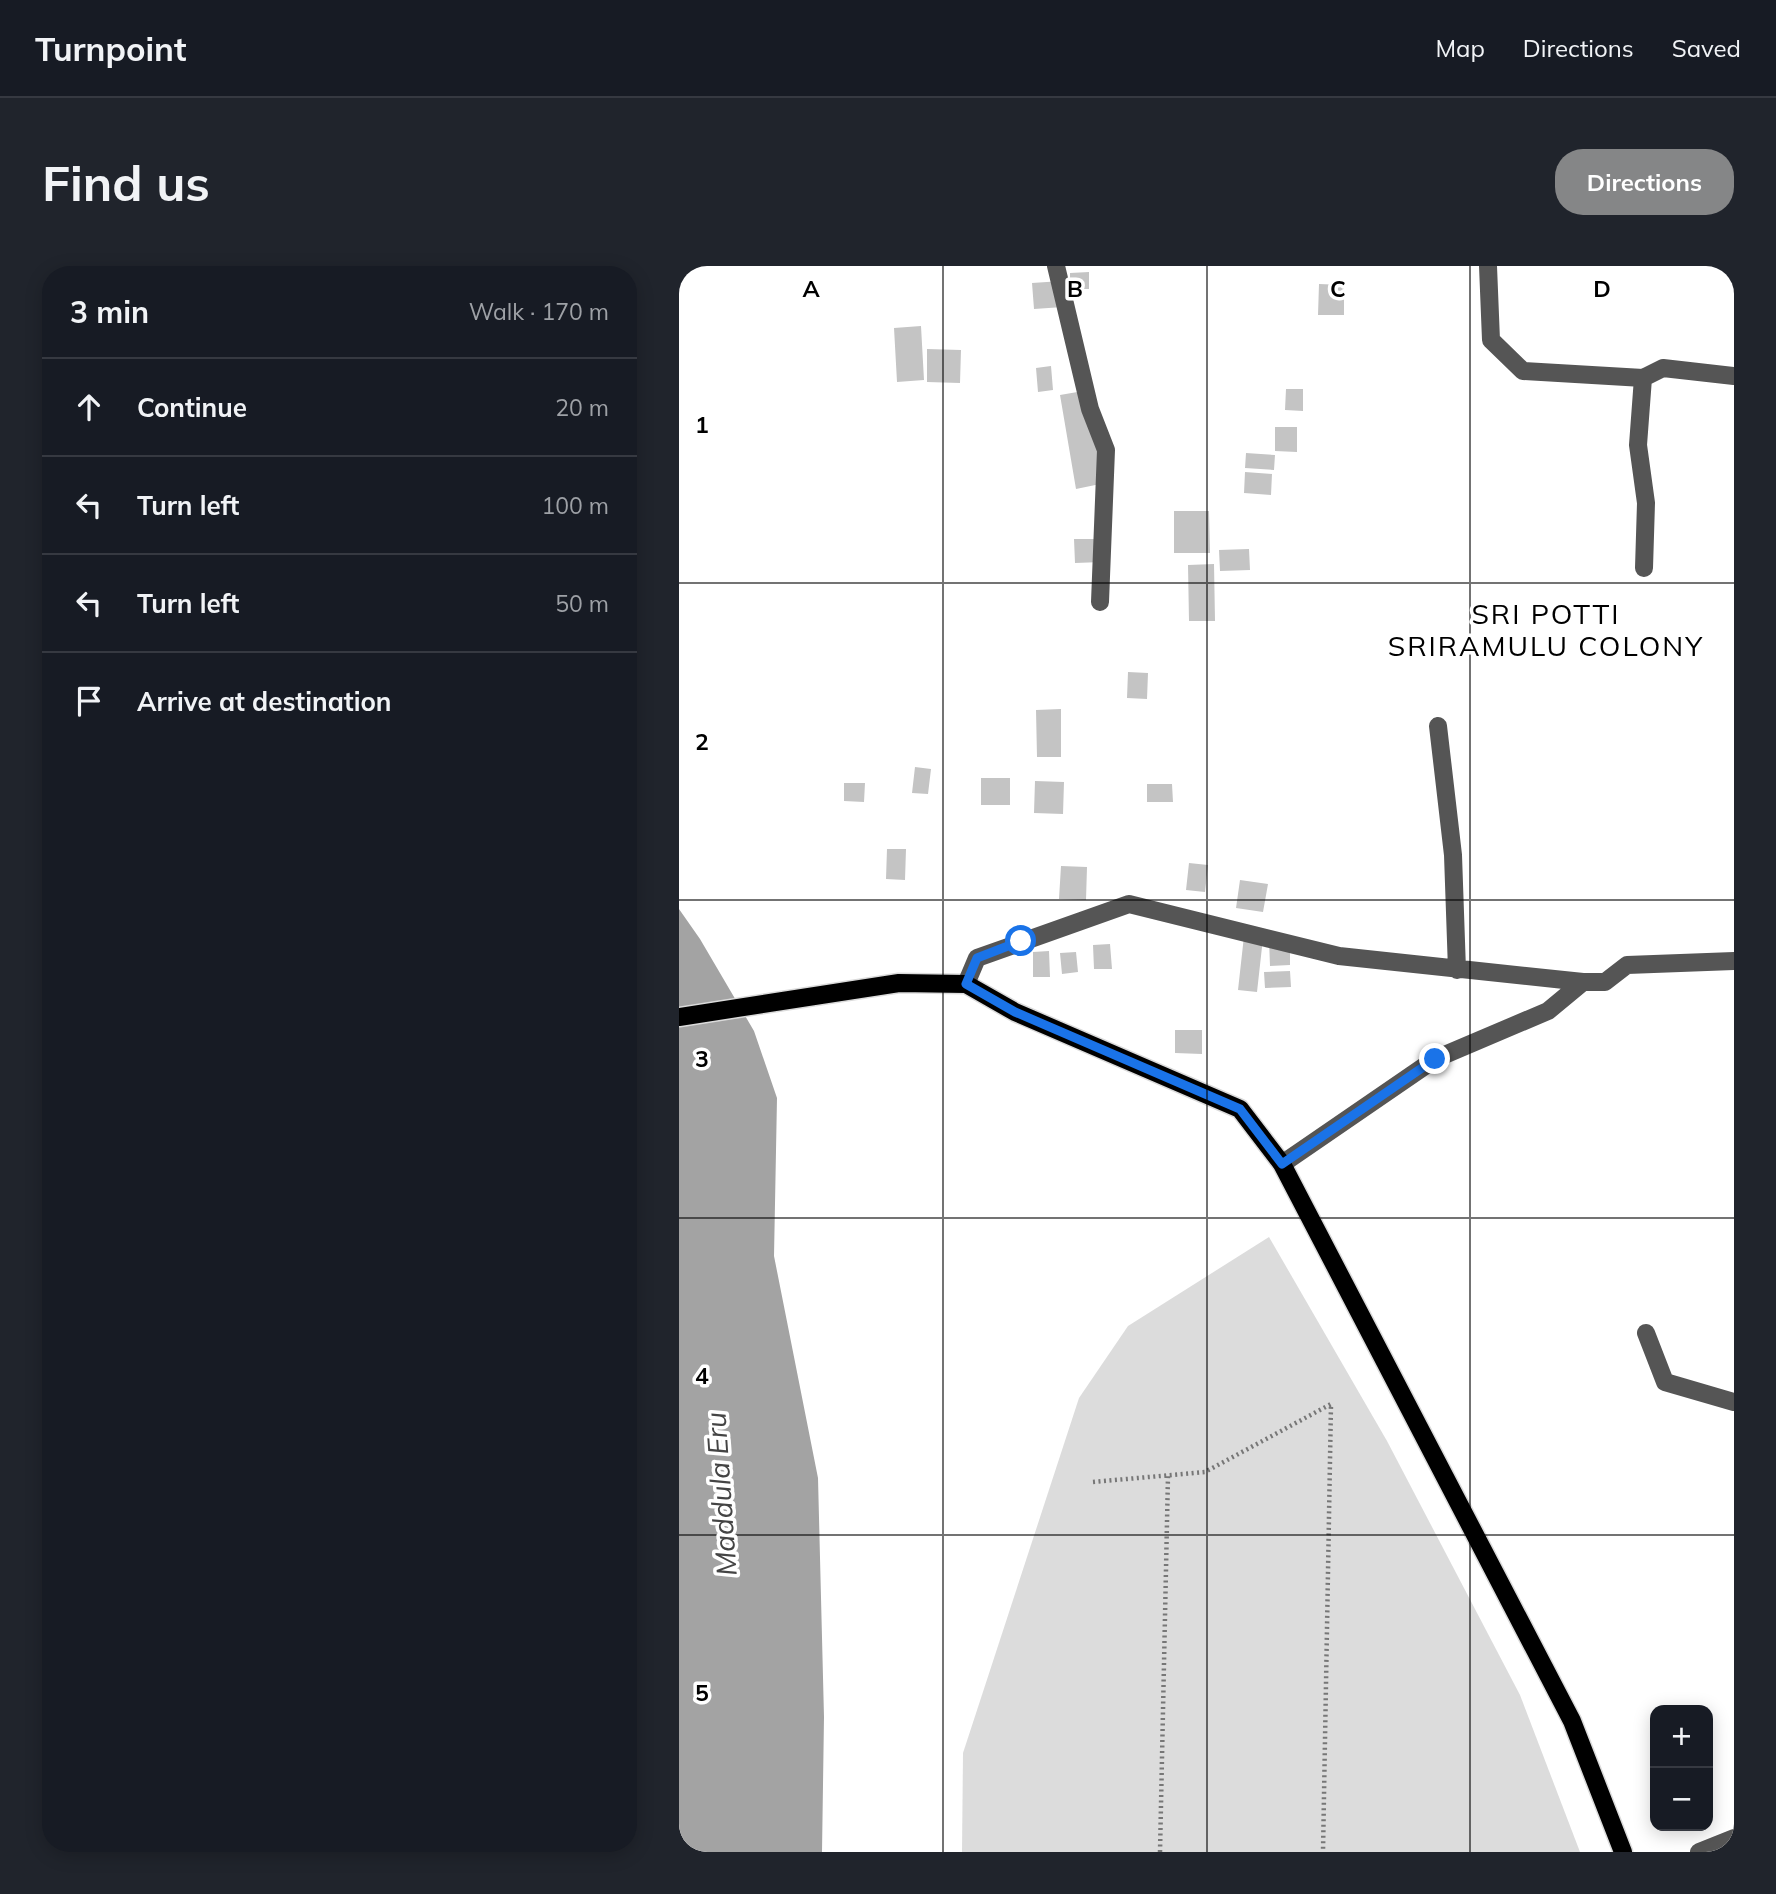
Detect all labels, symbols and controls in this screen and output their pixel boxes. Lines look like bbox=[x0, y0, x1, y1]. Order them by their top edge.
text: Turnpoint bbox=[35, 28, 187, 69]
text: Map bbox=[1435, 33, 1485, 63]
text: Directions bbox=[1523, 33, 1634, 63]
text: Saved bbox=[1672, 33, 1741, 63]
button: Directions bbox=[1555, 149, 1734, 215]
text: Find us bbox=[42, 152, 210, 213]
text: A bbox=[802, 274, 820, 303]
text: B bbox=[1067, 274, 1083, 303]
text: C bbox=[1330, 274, 1346, 303]
text: D bbox=[1593, 274, 1611, 303]
text: 3 min bbox=[70, 293, 149, 331]
text: Walk · 170 m bbox=[469, 297, 609, 326]
icon: ahead bbox=[70, 388, 108, 426]
text: Continue bbox=[137, 391, 247, 424]
text: 20 m bbox=[555, 393, 609, 422]
text: 1 bbox=[695, 410, 709, 439]
icon: left bbox=[70, 486, 108, 524]
text: Turn left bbox=[137, 489, 239, 522]
text: 100 m bbox=[541, 491, 609, 520]
icon: left bbox=[70, 584, 108, 622]
text: Turn left bbox=[137, 587, 239, 620]
text: 50 m bbox=[555, 589, 609, 618]
district label: SRI POTTI SRIRAMULU COLONY bbox=[1388, 596, 1704, 663]
icon: arrive bbox=[70, 682, 108, 720]
text: Arrive at destination bbox=[137, 685, 392, 718]
text: 2 bbox=[695, 727, 709, 756]
route start bbox=[1005, 925, 1036, 956]
route end bbox=[1419, 1043, 1450, 1074]
text: 3 bbox=[695, 1044, 709, 1073]
text: 4 bbox=[695, 1361, 709, 1390]
water label: Maddula Eru bbox=[697, 1411, 744, 1577]
text: 5 bbox=[695, 1678, 709, 1707]
map controls bbox=[1650, 1705, 1713, 1831]
button: + bbox=[1650, 1705, 1713, 1768]
button: − bbox=[1650, 1768, 1713, 1831]

